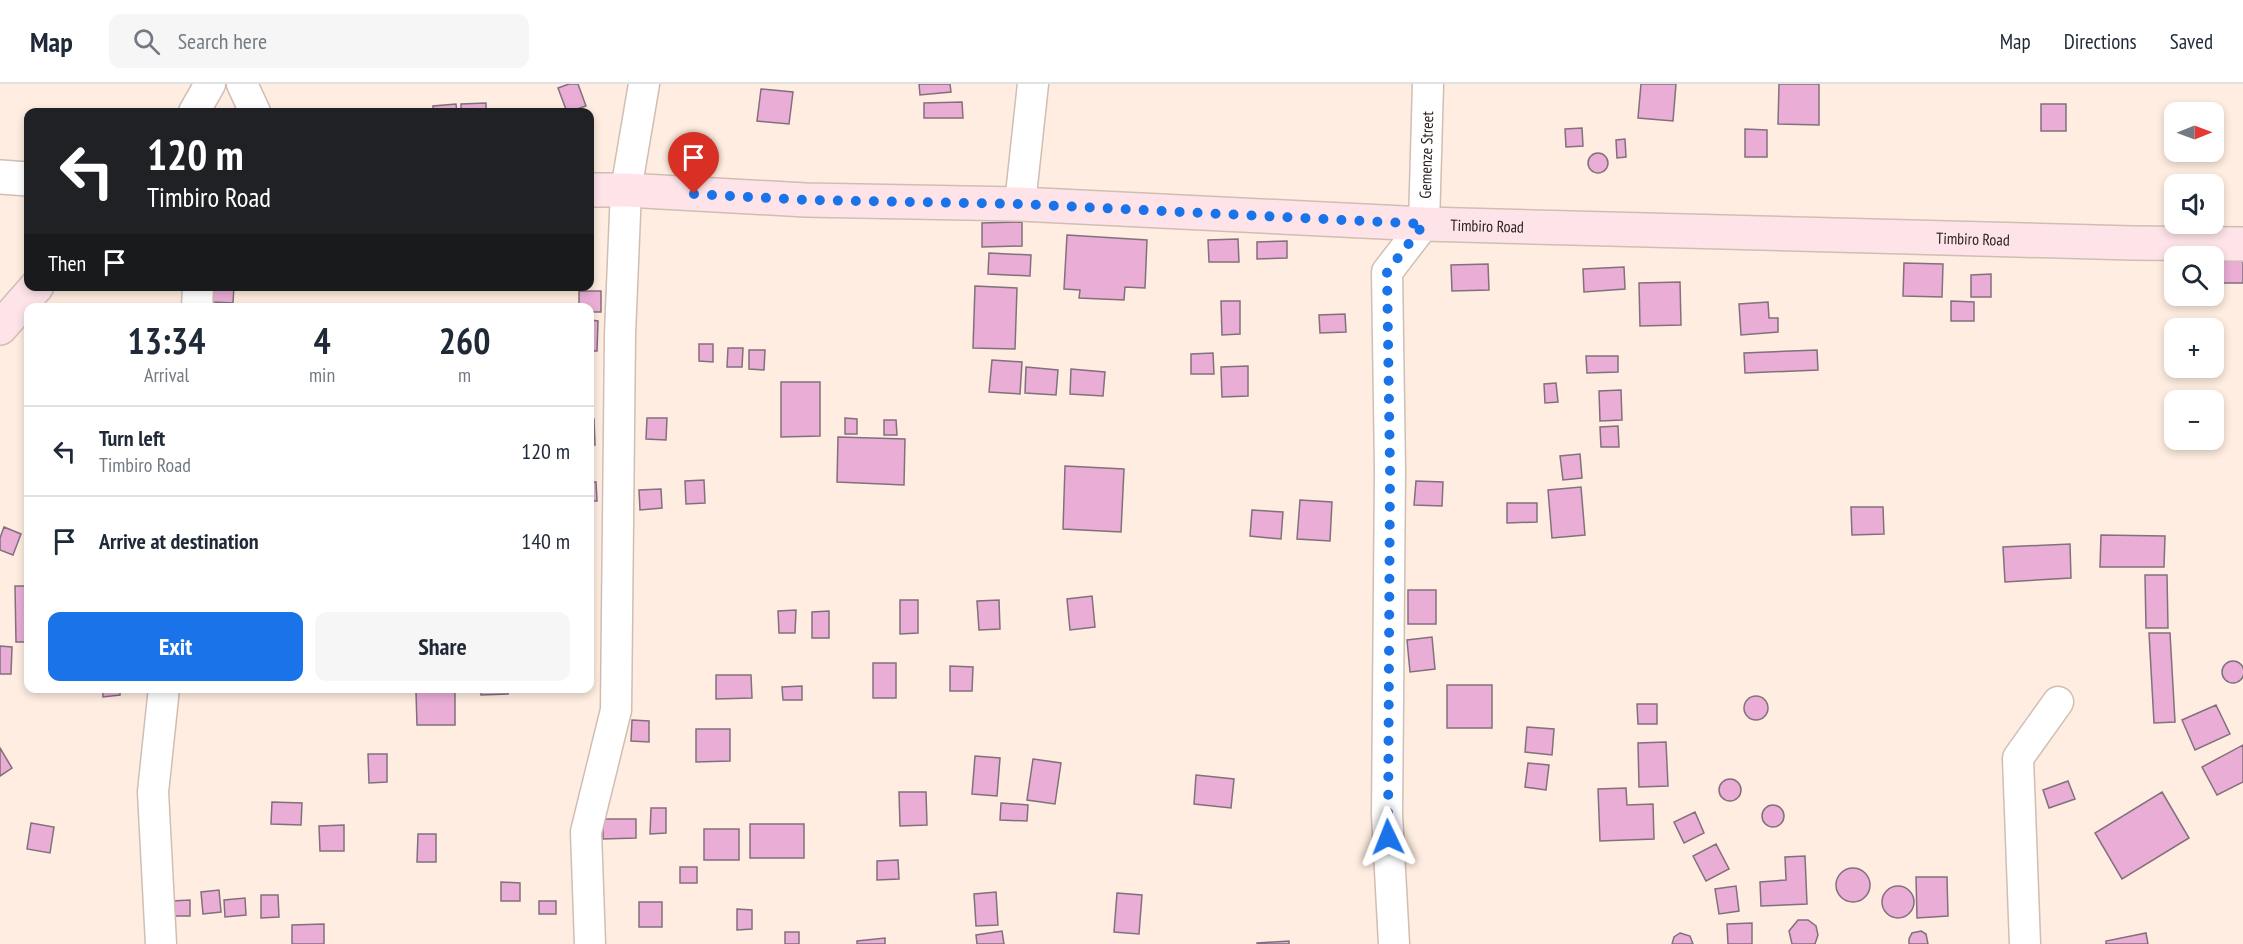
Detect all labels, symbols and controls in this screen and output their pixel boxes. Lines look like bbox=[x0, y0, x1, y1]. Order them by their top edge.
search box bbox=[109, 14, 529, 68]
text: Map bbox=[30, 23, 73, 60]
icon: search bbox=[130, 25, 163, 58]
text: Search here bbox=[178, 27, 267, 55]
text: Map bbox=[2000, 28, 2031, 55]
text: Directions bbox=[2064, 28, 2137, 55]
text: Saved bbox=[2170, 28, 2213, 55]
north arrow bbox=[2164, 102, 2224, 162]
map controls bbox=[2164, 102, 2224, 450]
street label: Gemenze Street bbox=[1415, 110, 1437, 199]
text: 120 m bbox=[147, 127, 244, 182]
icon: left bbox=[48, 132, 126, 210]
pin bbox=[668, 132, 719, 194]
icon: arrive bbox=[677, 141, 710, 174]
button: sound bbox=[2164, 174, 2224, 234]
text: Timbiro Road bbox=[147, 180, 271, 214]
street label: Timbiro Road bbox=[1450, 215, 1524, 237]
street label: Timbiro Road bbox=[1936, 228, 2010, 250]
icon: arrive bbox=[98, 246, 131, 279]
button: search bbox=[2164, 246, 2224, 306]
text: Then bbox=[48, 249, 86, 277]
text: 13:34 bbox=[128, 317, 205, 364]
text: 4 bbox=[313, 317, 331, 364]
text: 260 bbox=[439, 317, 490, 364]
button: + bbox=[2164, 318, 2224, 378]
text: Arrival bbox=[144, 362, 189, 388]
text: min bbox=[309, 362, 335, 388]
text: m bbox=[458, 362, 471, 388]
button: − bbox=[2164, 390, 2224, 450]
text: Turn left bbox=[99, 424, 165, 452]
icon: left bbox=[48, 435, 81, 468]
text: 120 m bbox=[521, 437, 570, 465]
text: Timbiro Road bbox=[99, 452, 191, 478]
icon: arrive bbox=[48, 525, 81, 558]
text: Arrive at destination bbox=[99, 527, 259, 555]
text: 140 m bbox=[521, 527, 570, 555]
button: Exit bbox=[48, 612, 303, 681]
button: Share bbox=[315, 612, 570, 681]
position arrow bbox=[1356, 805, 1420, 869]

